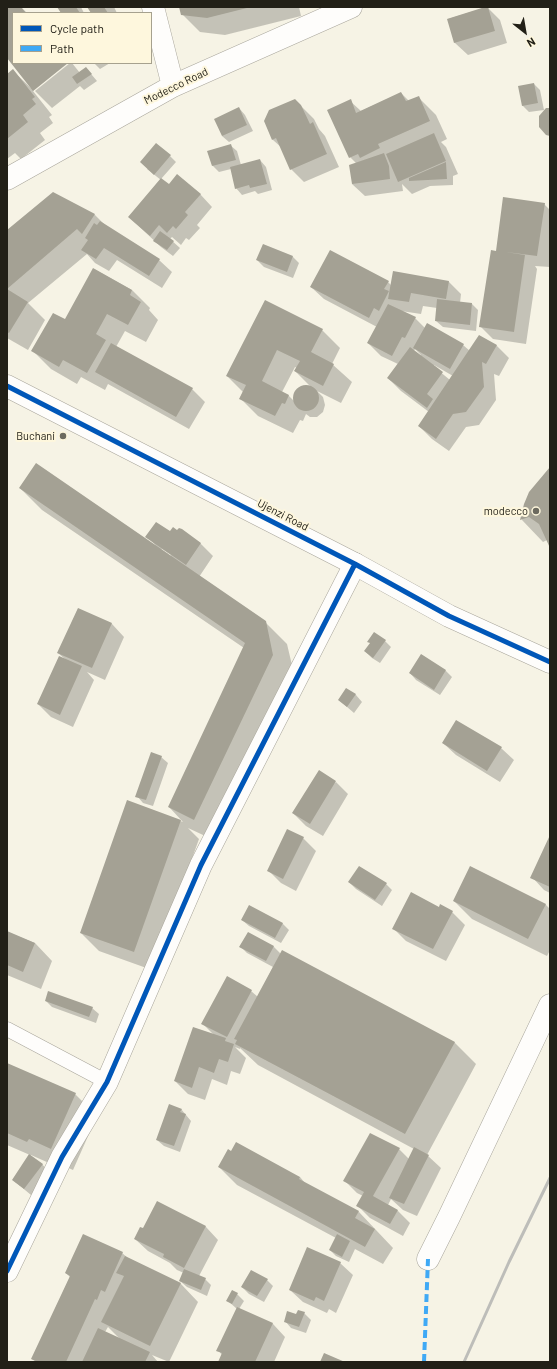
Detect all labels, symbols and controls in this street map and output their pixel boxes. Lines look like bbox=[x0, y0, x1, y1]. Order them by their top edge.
legend bbox=[12, 12, 152, 64]
north arrow bbox=[505, 12, 545, 52]
text: Cycle path bbox=[50, 21, 104, 35]
text: N bbox=[525, 35, 538, 50]
text: Path bbox=[50, 41, 74, 55]
street label: Modecco Road bbox=[142, 65, 210, 107]
place label: Buchani bbox=[16, 429, 55, 443]
marker: Buchani bbox=[58, 431, 68, 441]
street label: Ujenzi Road bbox=[255, 496, 311, 534]
place label: modecco bbox=[484, 504, 528, 518]
marker: modecco bbox=[531, 506, 541, 516]

